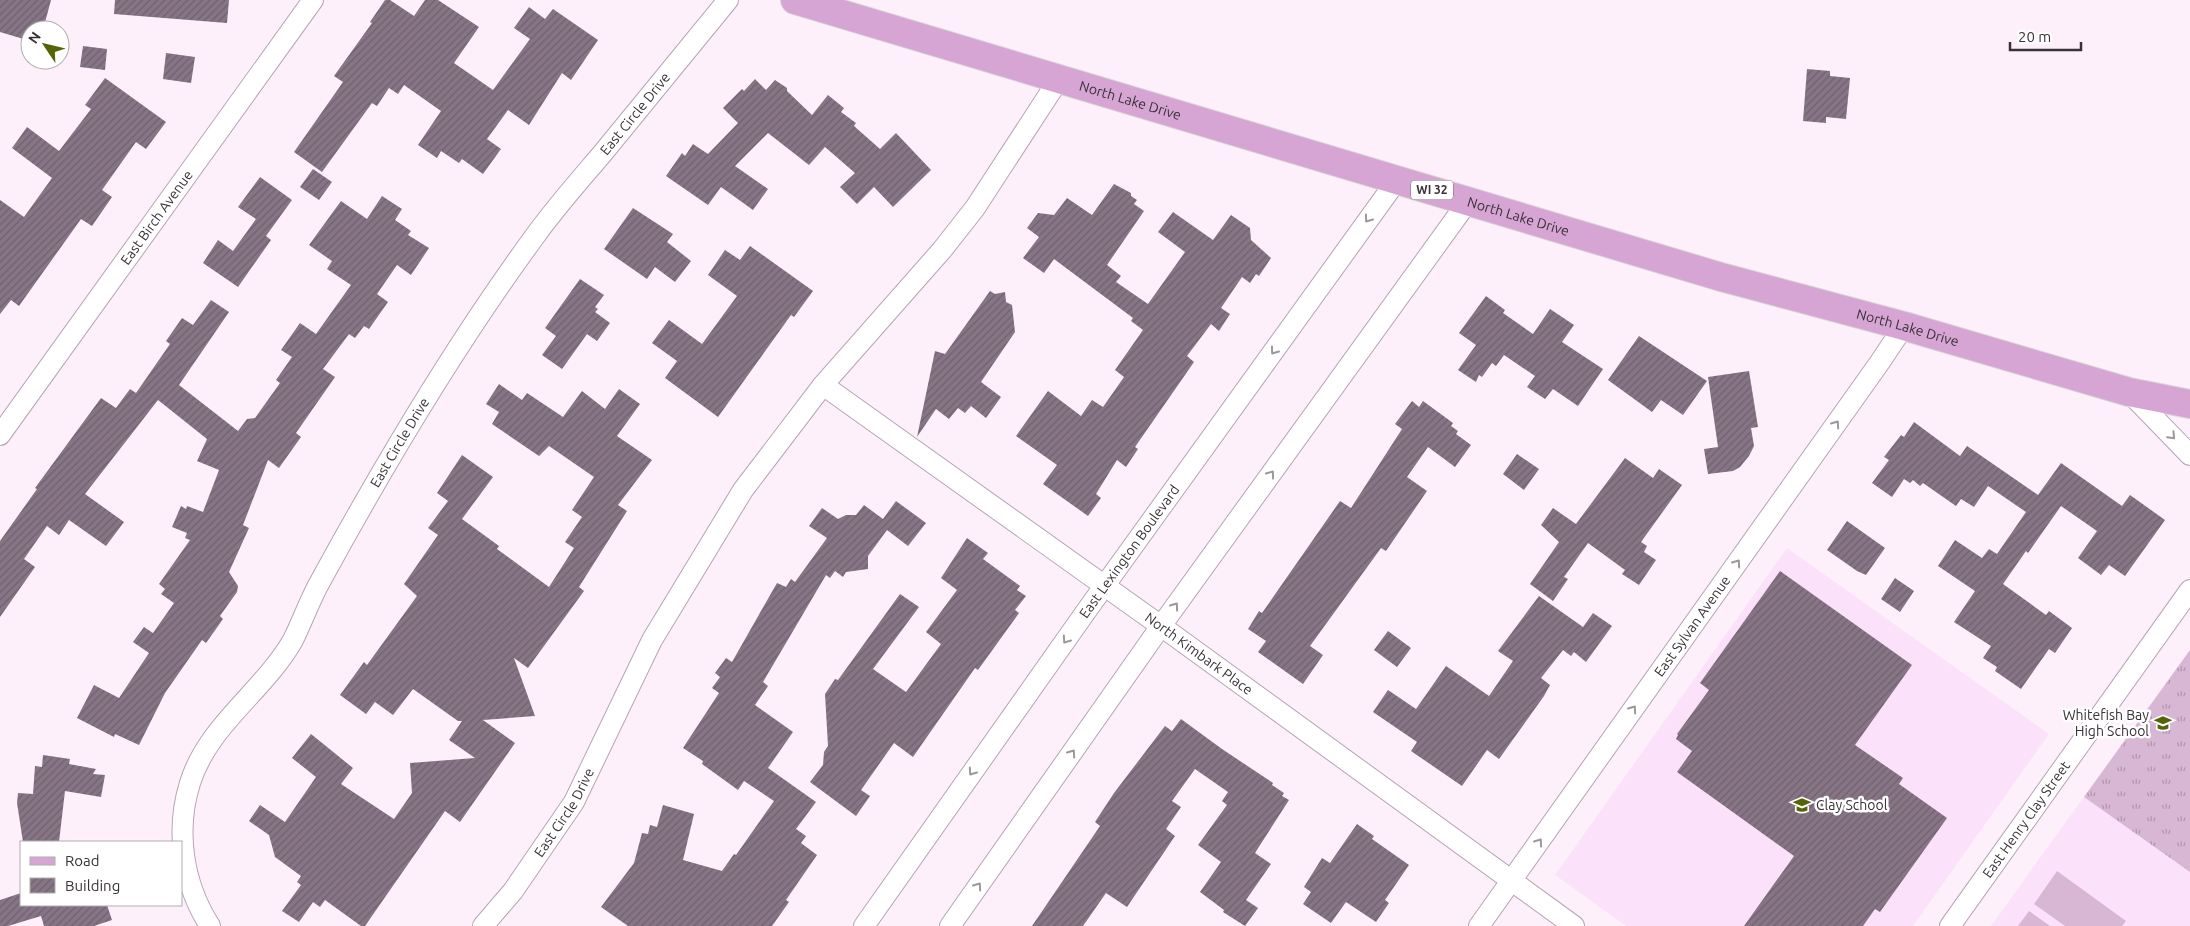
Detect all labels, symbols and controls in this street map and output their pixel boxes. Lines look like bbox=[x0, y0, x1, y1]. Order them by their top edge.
north arrow bbox=[20, 20, 70, 70]
scale bar bbox=[2010, 20, 2081, 52]
text: 20 m bbox=[2018, 28, 2051, 45]
text: N bbox=[25, 29, 44, 46]
street label: East Circle Drive bbox=[597, 69, 673, 158]
street label: North Lake Drive bbox=[1077, 78, 1183, 123]
street label: East Birch Avenue bbox=[117, 167, 196, 268]
road number: WI 32 bbox=[1411, 180, 1453, 200]
street label: North Lake Drive bbox=[1465, 194, 1571, 239]
one-way arrow bbox=[1365, 213, 1374, 223]
street label: North Lake Drive bbox=[1855, 306, 1961, 350]
one-way arrow bbox=[1271, 345, 1279, 354]
street label: East Circle Drive bbox=[367, 395, 432, 490]
one-way arrow bbox=[1830, 421, 1839, 430]
one-way arrow bbox=[2166, 430, 2175, 439]
one-way arrow bbox=[1265, 471, 1274, 480]
street label: East Lexington Boulevard bbox=[1076, 482, 1183, 621]
one-way arrow bbox=[1731, 559, 1741, 568]
street label: East Sylvan Avenue bbox=[1651, 573, 1733, 680]
one-way arrow bbox=[1170, 603, 1178, 612]
street label: North Kimbark Place bbox=[1142, 609, 1256, 698]
one-way arrow bbox=[1063, 634, 1072, 643]
one-way arrow bbox=[1627, 705, 1636, 715]
place label: Whitefish Bay High School bbox=[2063, 707, 2149, 739]
school or university icon: Whitefish Bay High School bbox=[2153, 713, 2173, 733]
one-way arrow bbox=[1066, 749, 1075, 759]
street label: East Henry Clay Street bbox=[1979, 758, 2073, 881]
street label: East Circle Drive bbox=[531, 765, 597, 860]
one-way arrow bbox=[970, 766, 978, 775]
school or university icon: Clay School bbox=[1792, 795, 1812, 815]
place label: Clay School bbox=[1816, 797, 1888, 813]
one-way arrow bbox=[1533, 838, 1542, 847]
legend bbox=[20, 841, 182, 906]
text: Road bbox=[65, 852, 100, 869]
text: Building bbox=[65, 877, 120, 894]
one-way arrow bbox=[972, 882, 981, 892]

